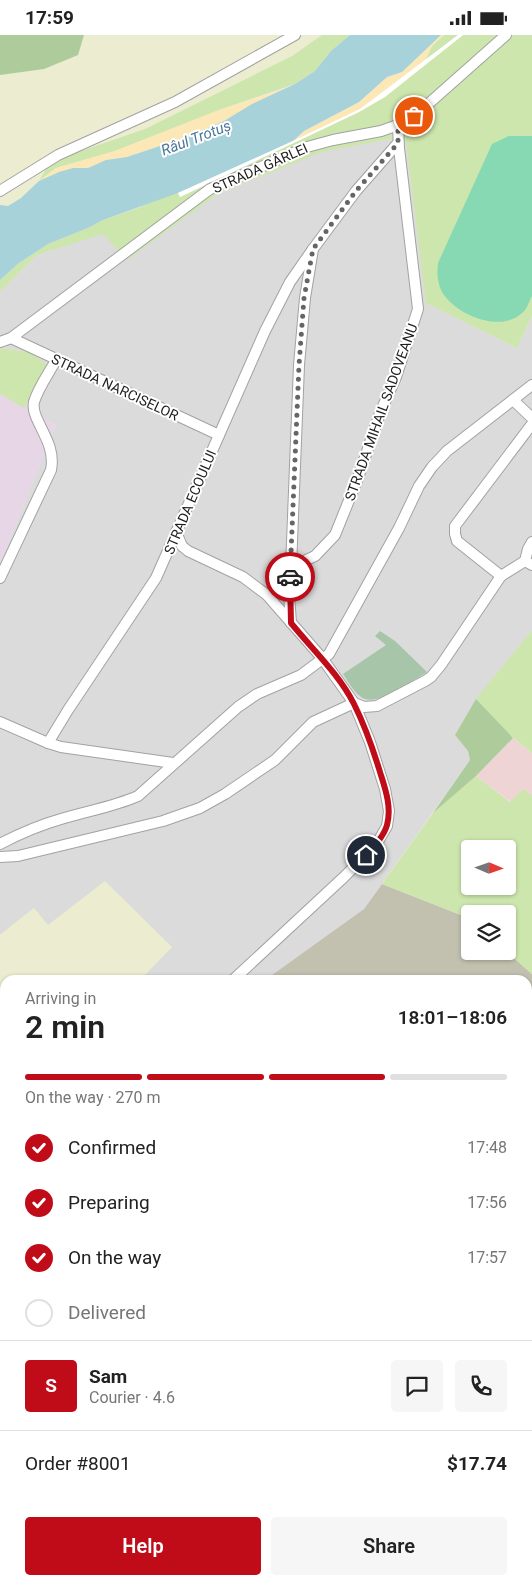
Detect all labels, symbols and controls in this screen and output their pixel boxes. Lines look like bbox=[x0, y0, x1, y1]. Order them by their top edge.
text: 17:59 bbox=[25, 6, 74, 29]
pin bbox=[393, 95, 435, 137]
icon: bag bbox=[400, 102, 428, 130]
water label: Râul Trotuș bbox=[159, 116, 233, 160]
street label: STRADA GÂRLEI bbox=[209, 139, 310, 196]
street label: STRADA MIHAIL SADOVEANU bbox=[341, 321, 421, 503]
street label: STRADA NARCISELOR bbox=[49, 350, 181, 424]
street label: STRADA ECOULUI bbox=[161, 447, 219, 557]
courier bbox=[265, 552, 315, 602]
icon: car bbox=[276, 563, 304, 591]
pin bbox=[345, 834, 387, 876]
north arrow bbox=[461, 840, 516, 895]
map controls bbox=[461, 840, 516, 960]
icon: home bbox=[352, 841, 380, 869]
button: layers bbox=[461, 905, 516, 960]
text: Arriving in bbox=[25, 989, 96, 1008]
text: 18:01–18:06 bbox=[398, 1006, 507, 1029]
text: 2 min bbox=[25, 1008, 105, 1046]
text: On the way · 270 m bbox=[25, 1088, 161, 1107]
icon: check bbox=[25, 1134, 53, 1162]
text: Confirmed bbox=[68, 1136, 156, 1159]
text: 17:48 bbox=[467, 1138, 507, 1157]
icon: check bbox=[25, 1189, 53, 1217]
text: Preparing bbox=[68, 1191, 150, 1214]
text: 17:56 bbox=[467, 1193, 507, 1212]
icon: check bbox=[25, 1244, 53, 1272]
text: On the way bbox=[68, 1246, 161, 1269]
text: 17:57 bbox=[467, 1248, 507, 1267]
text: Delivered bbox=[68, 1301, 146, 1324]
button: chat bbox=[391, 1360, 443, 1412]
button: phone bbox=[455, 1360, 507, 1412]
text: Sam bbox=[89, 1365, 127, 1388]
text: S bbox=[45, 1374, 57, 1397]
text: Courier · 4.6 bbox=[89, 1388, 175, 1407]
text: Order #8001 bbox=[25, 1452, 131, 1475]
text: $17.74 bbox=[447, 1452, 507, 1475]
button: Help bbox=[25, 1517, 261, 1575]
button: Share bbox=[271, 1517, 507, 1575]

